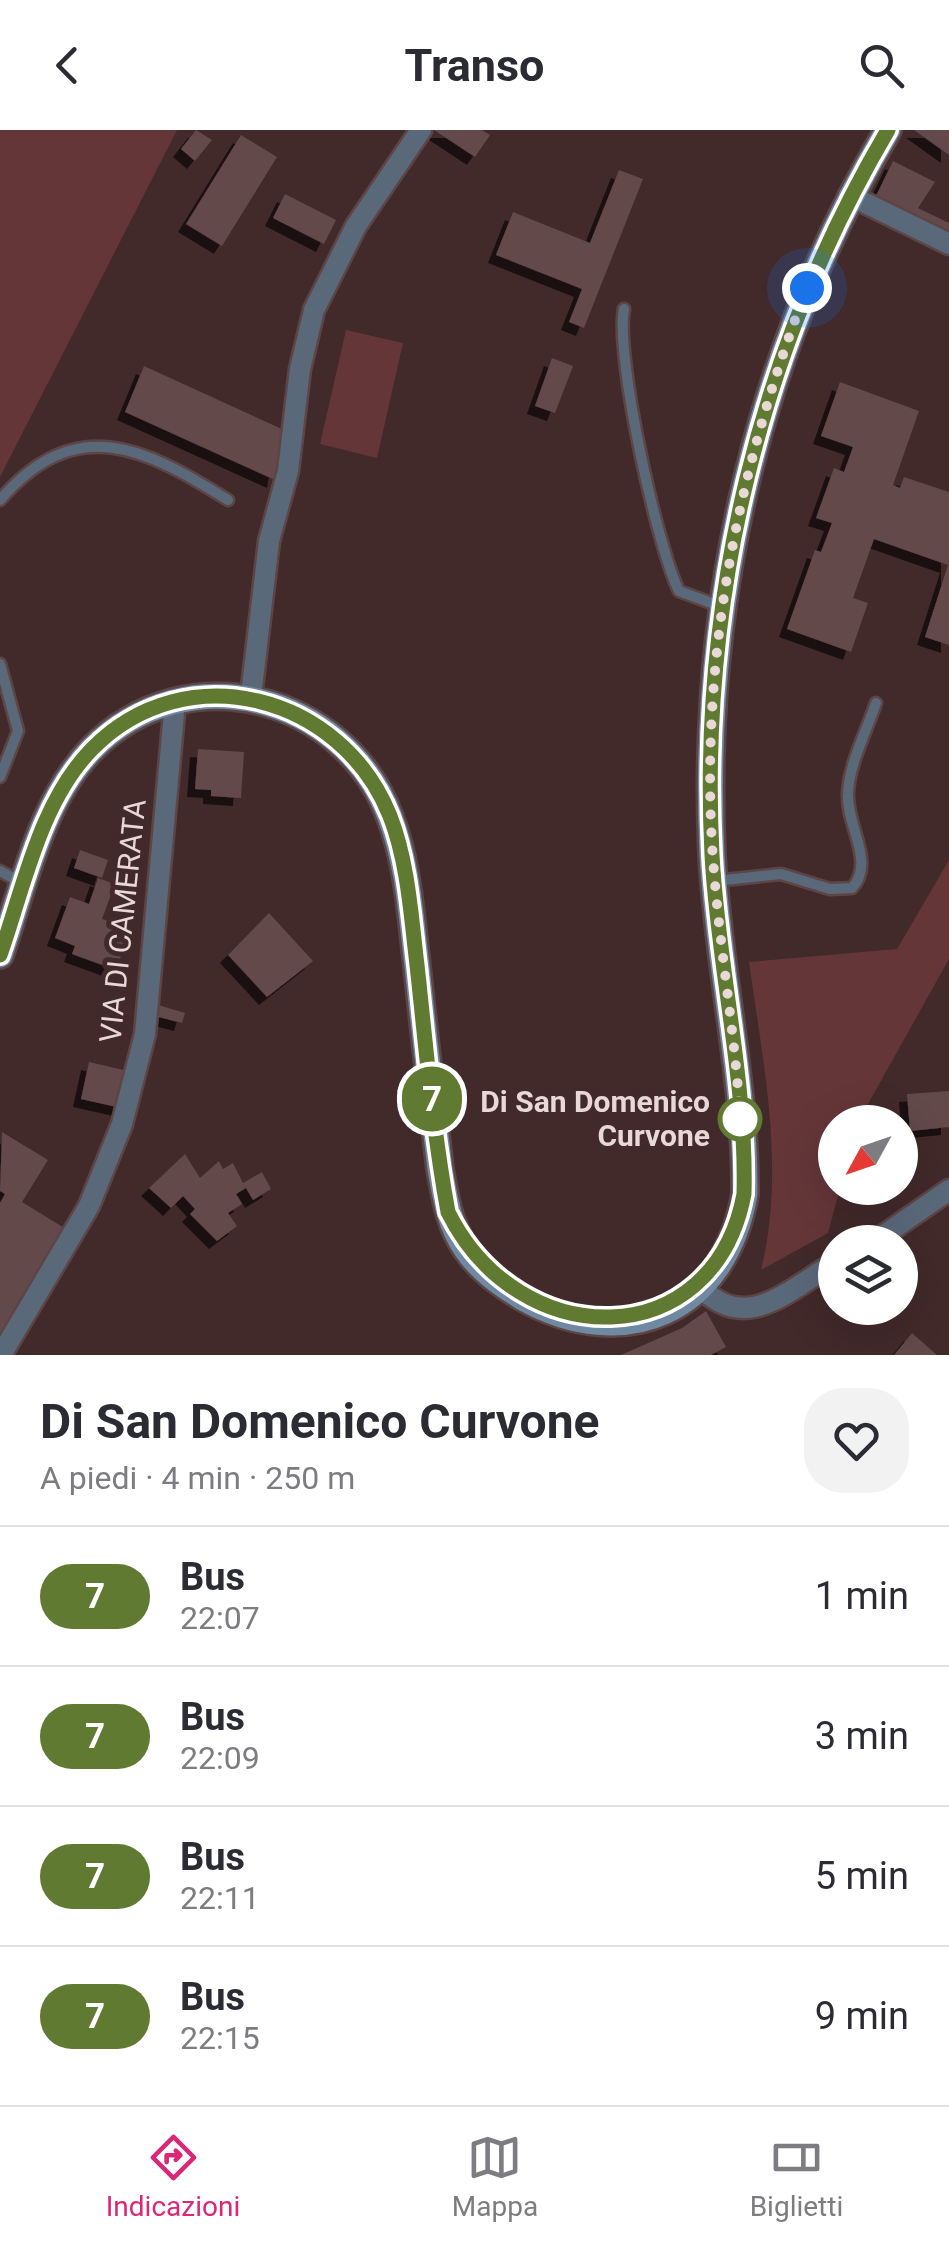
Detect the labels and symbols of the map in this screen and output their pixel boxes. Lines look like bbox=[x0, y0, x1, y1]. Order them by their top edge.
your location bbox=[782, 263, 832, 313]
street label: VIA DI CAMERATA bbox=[92, 797, 153, 1044]
line badge: 7 bbox=[400, 1066, 464, 1132]
place label: Di San Domenico Curvone bbox=[480, 1084, 710, 1153]
marker: Di San Domenico Curvone bbox=[719, 1098, 761, 1140]
north arrow bbox=[818, 1105, 918, 1205]

